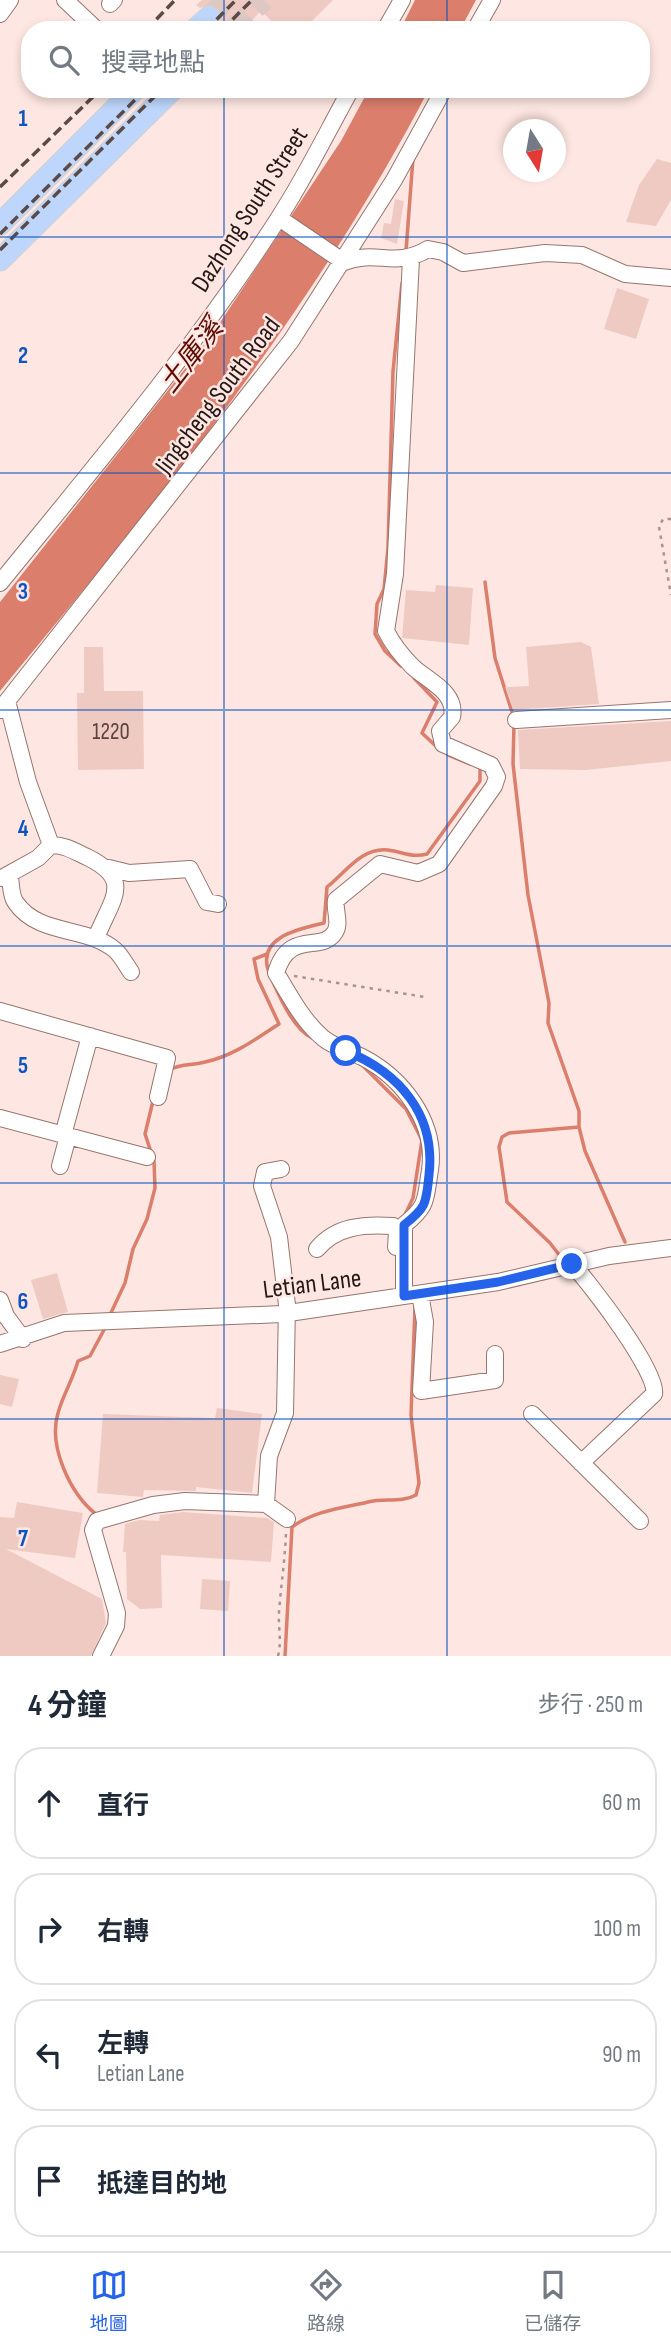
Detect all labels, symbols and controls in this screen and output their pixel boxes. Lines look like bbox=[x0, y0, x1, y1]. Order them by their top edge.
search box bbox=[21, 21, 650, 98]
icon: search bbox=[45, 41, 83, 79]
text: 搜尋地點 bbox=[101, 48, 205, 79]
text: 1 bbox=[18, 105, 28, 133]
north arrow bbox=[503, 119, 566, 182]
street label: Dazhong South Street bbox=[185, 122, 315, 298]
water label: 土庫溪 bbox=[152, 310, 232, 399]
street label: Jingcheng South Road bbox=[149, 311, 287, 481]
text: 2 bbox=[18, 342, 28, 370]
text: 3 bbox=[18, 578, 28, 606]
house number: 1220 bbox=[92, 718, 130, 746]
text: 4 bbox=[18, 815, 29, 843]
route start bbox=[330, 1035, 361, 1066]
text: 5 bbox=[18, 1052, 28, 1080]
route end bbox=[556, 1248, 587, 1279]
street label: Letian Lane bbox=[261, 1263, 363, 1306]
text: 6 bbox=[18, 1288, 28, 1316]
text: 7 bbox=[18, 1525, 28, 1553]
text: 4 分鐘 bbox=[28, 1688, 107, 1724]
text: 步行 · 250 m bbox=[538, 1691, 643, 1719]
icon: ahead bbox=[30, 1784, 68, 1822]
text: 60 m bbox=[602, 1789, 641, 1817]
text: 直行 bbox=[97, 1791, 149, 1822]
icon: right bbox=[30, 1910, 68, 1948]
text: 100 m bbox=[594, 1915, 641, 1943]
text: 右轉 bbox=[97, 1917, 149, 1948]
text: 左轉 bbox=[97, 2029, 149, 2060]
icon: left bbox=[30, 2036, 68, 2074]
text: 90 m bbox=[602, 2041, 641, 2069]
text: Letian Lane bbox=[97, 2060, 185, 2088]
icon: arrive bbox=[30, 2162, 68, 2200]
text: 抵達目的地 bbox=[97, 2169, 227, 2200]
tab: 地圖 bbox=[90, 2266, 128, 2336]
tab: 路線 bbox=[307, 2266, 345, 2336]
tab: 已儲存 bbox=[524, 2266, 581, 2336]

